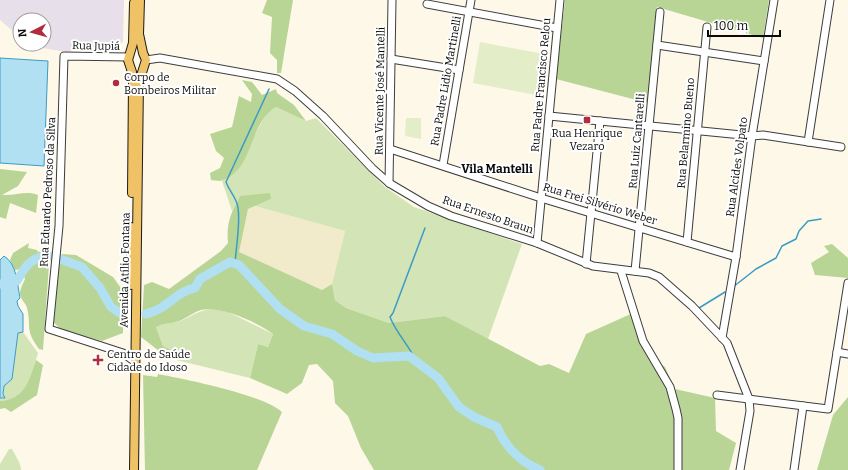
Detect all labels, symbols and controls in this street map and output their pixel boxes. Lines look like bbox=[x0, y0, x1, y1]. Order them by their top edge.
north arrow bbox=[12, 12, 52, 52]
scale bar bbox=[708, 12, 780, 38]
street label: Rua Padre Lidio Martinelli bbox=[428, 14, 464, 147]
street label: Rua Padre Francisco Relou bbox=[529, 17, 553, 153]
text: 100 m bbox=[714, 19, 749, 33]
street label: Rua Vicente José Mantelli bbox=[372, 26, 388, 155]
text: N bbox=[16, 28, 29, 38]
street label: Rua Jupiá bbox=[72, 39, 120, 53]
place label: Corpo de Bombeiros Militar bbox=[124, 71, 216, 97]
street label: Rua Belarmino Bueno bbox=[675, 77, 697, 189]
marker: Corpo de Bombeiros Militar bbox=[111, 78, 121, 88]
street label: Rua Luiz Cantarelli bbox=[626, 92, 648, 189]
marker: Rua Henrique Vezaro bbox=[582, 115, 592, 125]
street label: Rua Alcides Volpato bbox=[724, 116, 750, 218]
street label: Rua Eduardo Pedroso da Silva bbox=[38, 117, 58, 267]
place label: Rua Henrique Vezaro bbox=[552, 127, 622, 153]
district label: Vila Mantelli bbox=[461, 162, 533, 176]
street label: Rua Frei Silvério Weber bbox=[541, 180, 659, 228]
street label: Rua Ernesto Braun bbox=[441, 193, 535, 237]
street label: Avenida Atílio Fontana bbox=[117, 212, 133, 328]
place label: Centro de Saúde Cidade do Idoso bbox=[107, 348, 190, 374]
marker: Centro de Saúde Cidade do Idoso bbox=[92, 354, 104, 366]

